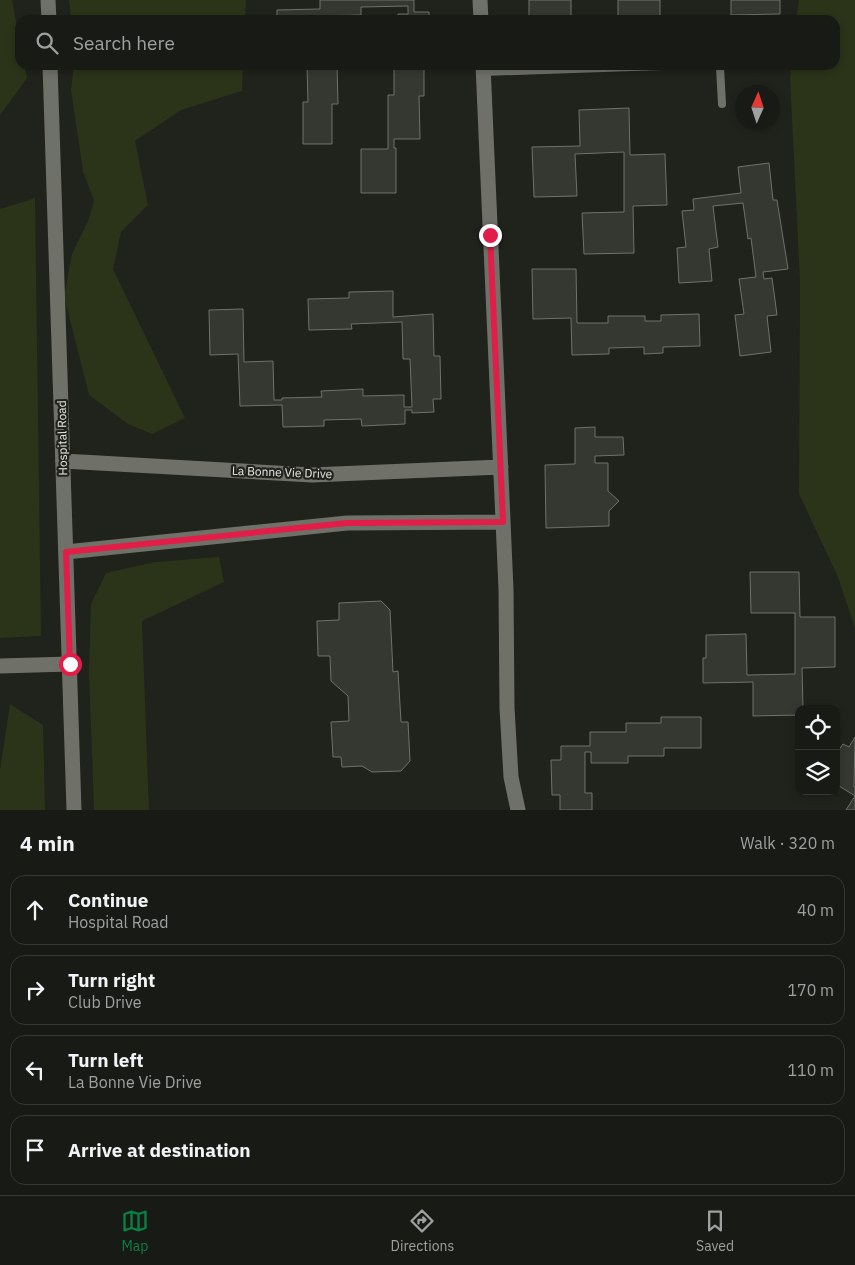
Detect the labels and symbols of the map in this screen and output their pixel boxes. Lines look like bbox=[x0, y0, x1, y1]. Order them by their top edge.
north arrow bbox=[735, 85, 780, 130]
route end bbox=[479, 224, 502, 247]
street label: Hospital Road bbox=[54, 400, 70, 476]
street label: La Bonne Vie Drive bbox=[232, 463, 333, 481]
route start bbox=[59, 653, 82, 676]

